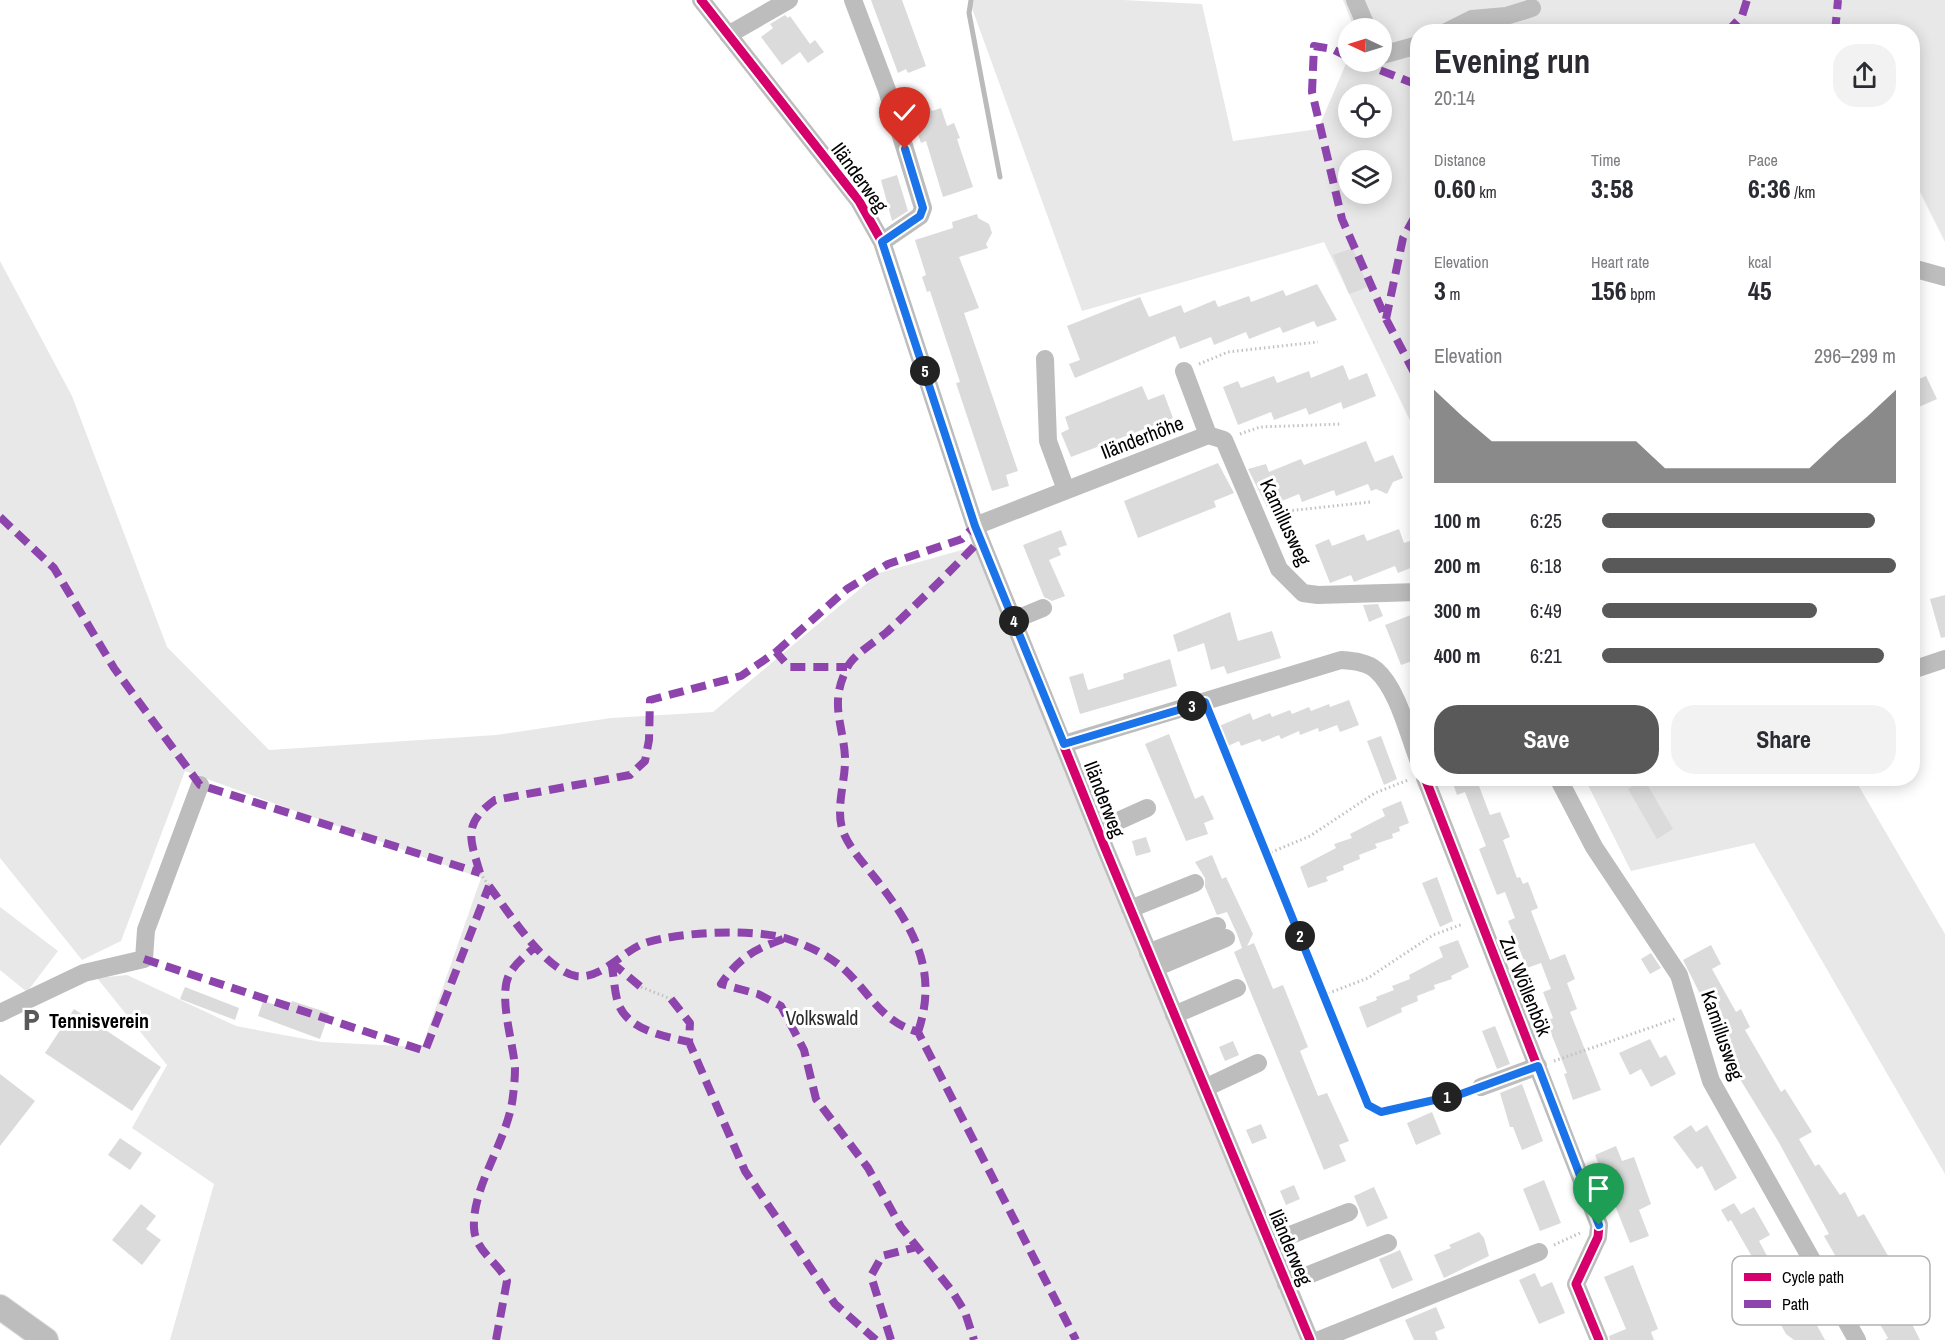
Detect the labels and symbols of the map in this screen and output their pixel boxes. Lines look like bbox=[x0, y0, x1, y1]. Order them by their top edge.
north arrow bbox=[1338, 18, 1392, 72]
pin bbox=[879, 87, 930, 149]
street label: Iländerweg bbox=[825, 137, 895, 217]
pin: 5 bbox=[910, 356, 940, 386]
street label: Iländerhöhe bbox=[1097, 409, 1187, 465]
street label: Kamillusweg bbox=[1254, 474, 1318, 570]
pin: 4 bbox=[999, 606, 1029, 636]
pin: 3 bbox=[1177, 691, 1207, 721]
street label: Iländerweg bbox=[1078, 757, 1132, 841]
pin: 2 bbox=[1285, 921, 1315, 951]
street label: Zur Wöllenbök bbox=[1494, 932, 1559, 1041]
street label: Kamillusweg bbox=[1695, 987, 1751, 1083]
park label: Volkswald bbox=[786, 1004, 858, 1031]
parking icon: Tennisverein bbox=[18, 1007, 44, 1033]
place label: Tennisverein bbox=[49, 1007, 149, 1034]
pin: 1 bbox=[1432, 1082, 1462, 1112]
pin bbox=[1573, 1163, 1624, 1225]
street label: Iländerweg bbox=[1263, 1205, 1319, 1289]
legend bbox=[1732, 1256, 1930, 1325]
text: Cycle path bbox=[1782, 1266, 1844, 1288]
text: Path bbox=[1782, 1293, 1809, 1315]

